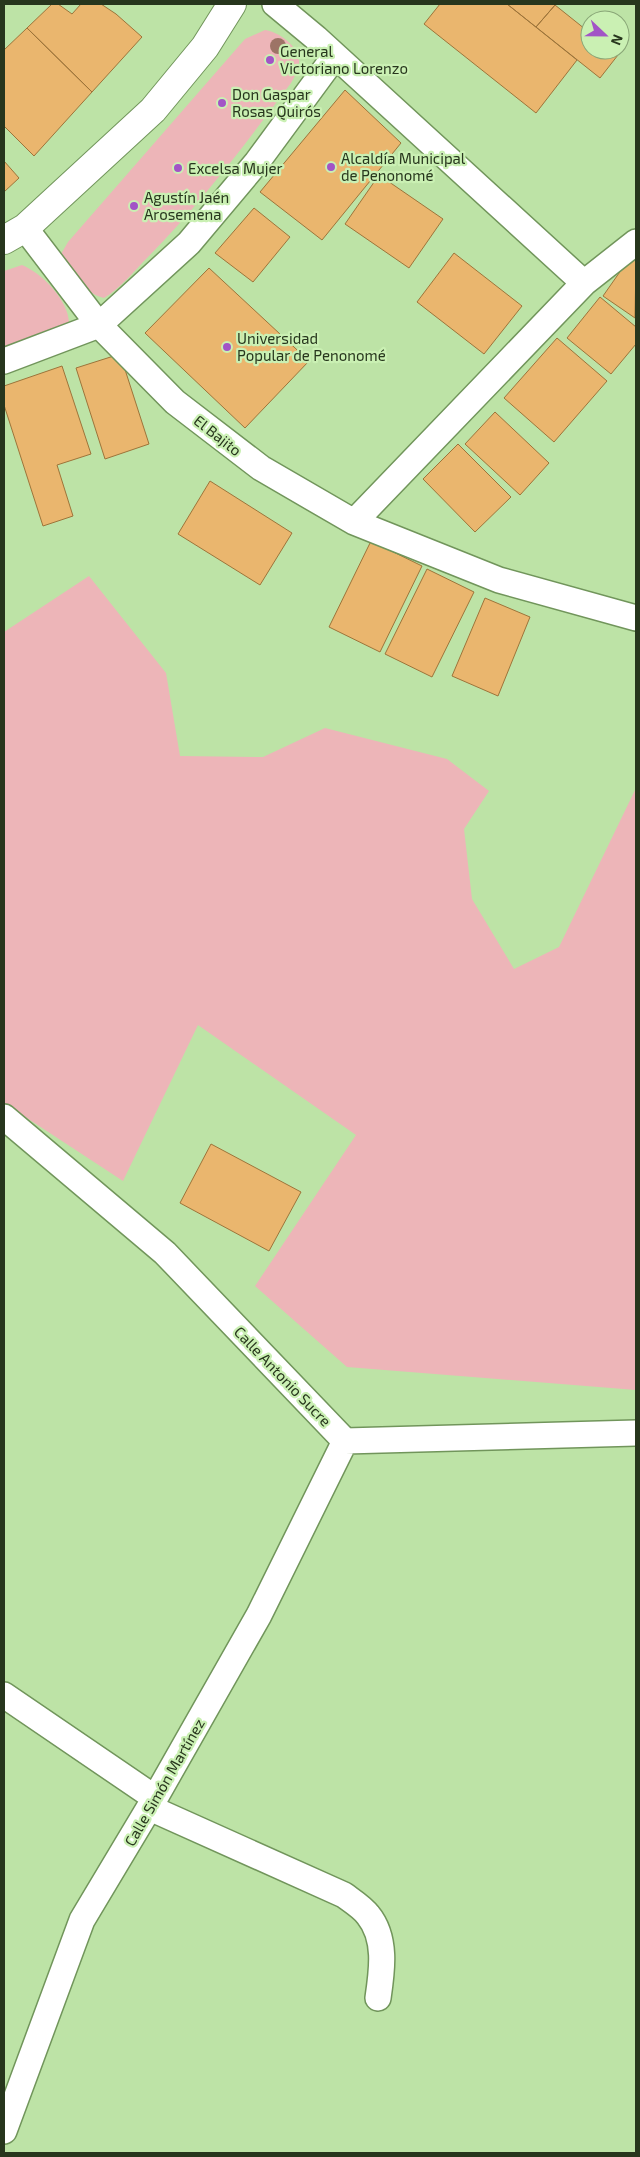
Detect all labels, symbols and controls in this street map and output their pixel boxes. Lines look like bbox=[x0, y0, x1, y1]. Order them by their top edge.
north arrow bbox=[580, 10, 630, 60]
text: N bbox=[608, 32, 627, 48]
place label: General Victoriano Lorenzo bbox=[280, 42, 408, 77]
marker: General Victoriano Lorenzo bbox=[264, 54, 276, 66]
place label: Don Gaspar Rosas Quirós bbox=[232, 85, 321, 121]
marker: Don Gaspar Rosas Quirós bbox=[216, 97, 228, 109]
place label: Alcaldía Municipal de Penonomé bbox=[341, 149, 466, 184]
place label: Excelsa Mujer bbox=[188, 159, 283, 178]
marker: Alcaldía Municipal de Penonomé bbox=[325, 161, 337, 173]
marker: Excelsa Mujer bbox=[172, 162, 184, 174]
place label: Agustín Jaén Arosemena bbox=[144, 188, 229, 223]
marker: Agustín Jaén Arosemena bbox=[128, 200, 140, 212]
place label: Universidad Popular de Penonomé bbox=[237, 329, 386, 364]
marker: Universidad Popular de Penonomé bbox=[221, 341, 233, 353]
street label: El Bajito bbox=[190, 411, 245, 460]
street label: Calle Antonio Sucre bbox=[231, 1322, 335, 1430]
street label: Calle Simón Martínez bbox=[120, 1715, 208, 1849]

